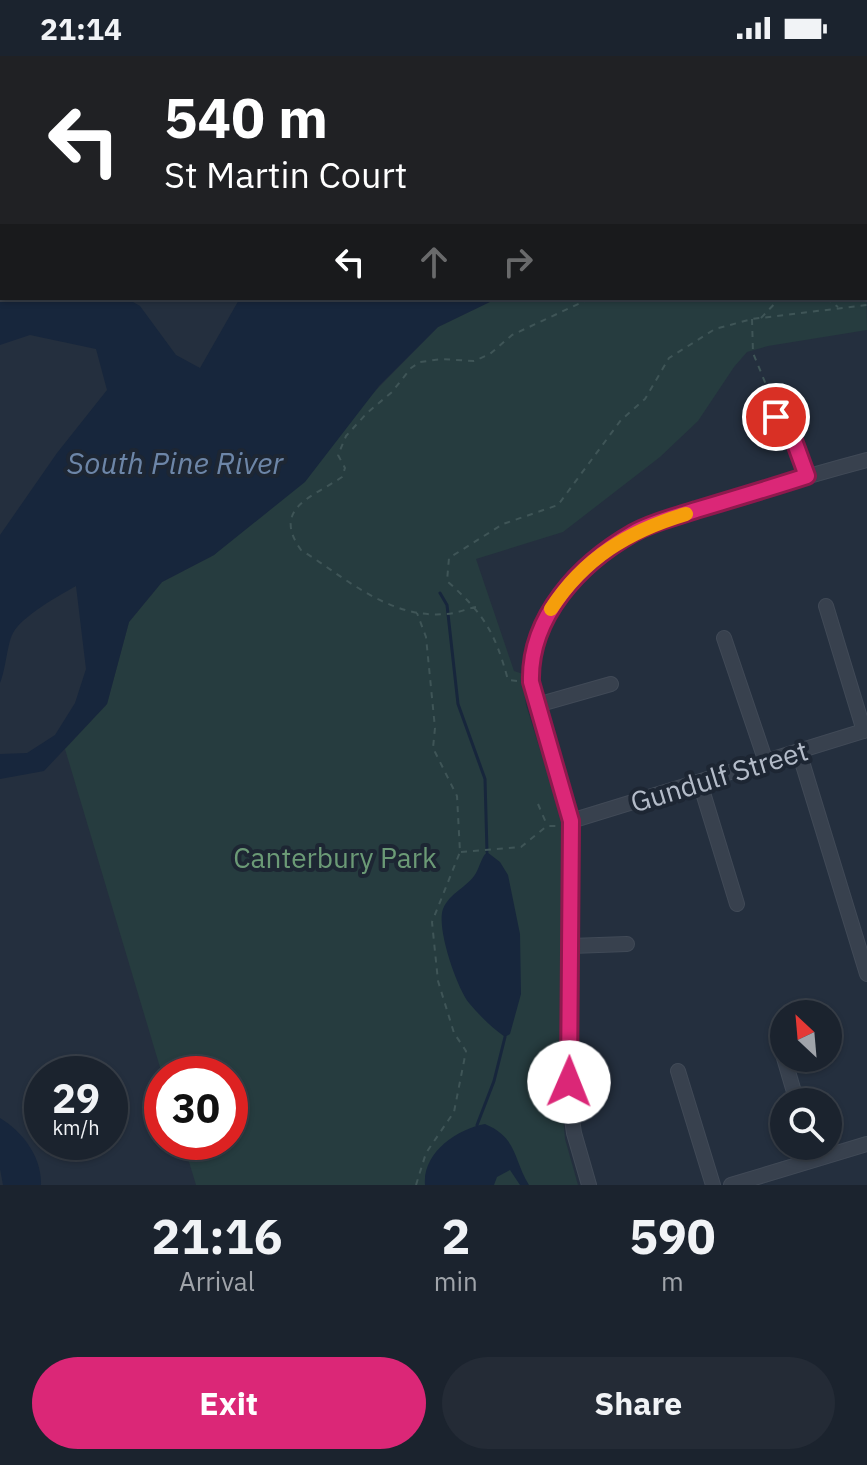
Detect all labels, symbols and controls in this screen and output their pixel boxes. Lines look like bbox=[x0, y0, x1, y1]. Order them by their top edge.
text: 21:14 bbox=[40, 9, 122, 48]
text: 540 m bbox=[164, 81, 328, 153]
icon: left bbox=[32, 88, 136, 192]
text: St Martin Court bbox=[164, 151, 407, 198]
icon: left bbox=[328, 240, 372, 284]
icon: ahead bbox=[412, 240, 456, 284]
icon: right bbox=[496, 240, 540, 284]
pin bbox=[742, 383, 810, 451]
icon: arrive bbox=[754, 395, 798, 439]
water label: South Pine River bbox=[67, 443, 284, 482]
street label: Gundulf Street bbox=[626, 731, 812, 821]
park label: Canterbury Park bbox=[233, 839, 437, 876]
north arrow bbox=[770, 1000, 842, 1072]
map controls bbox=[770, 1000, 842, 1160]
position arrow bbox=[527, 1040, 611, 1124]
speed limit sign: 30 bbox=[144, 1056, 248, 1160]
text: 29 bbox=[52, 1072, 100, 1124]
button: search bbox=[770, 1088, 842, 1160]
text: km/h bbox=[52, 1114, 100, 1141]
text: 21:16 bbox=[151, 1205, 282, 1267]
text: 2 bbox=[441, 1205, 470, 1267]
text: 590 bbox=[629, 1205, 716, 1267]
text: Arrival bbox=[179, 1264, 255, 1298]
text: min bbox=[434, 1264, 478, 1298]
text: m bbox=[661, 1264, 684, 1298]
button: Exit bbox=[32, 1357, 426, 1449]
button: Share bbox=[442, 1357, 835, 1449]

